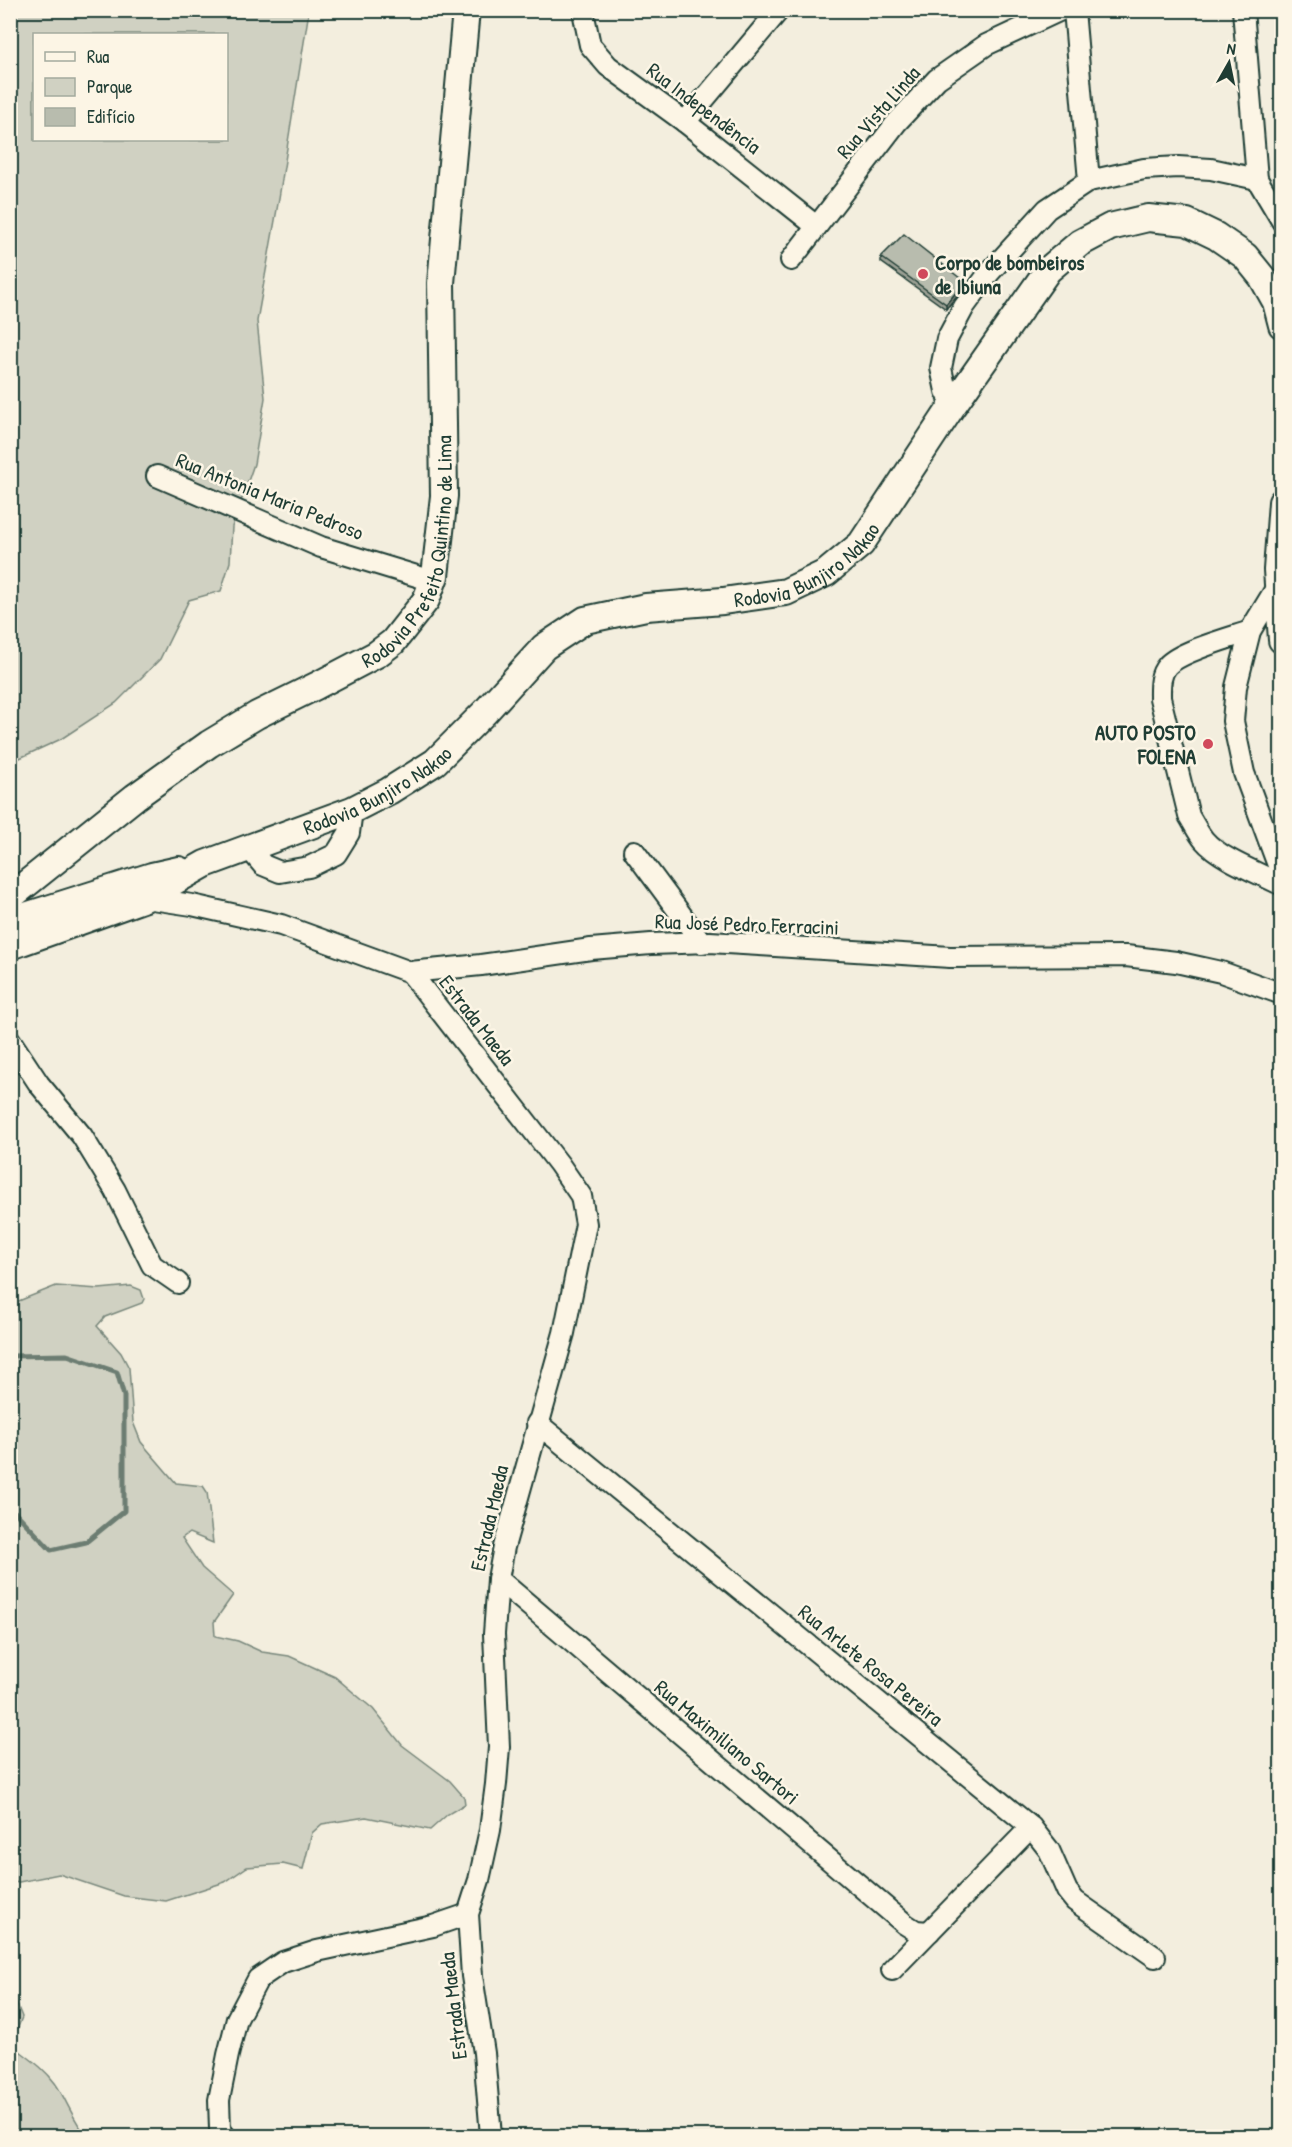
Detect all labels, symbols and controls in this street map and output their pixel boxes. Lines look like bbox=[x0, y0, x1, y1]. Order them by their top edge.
legend bbox=[33, 33, 228, 141]
north arrow bbox=[1199, 33, 1259, 93]
text: N bbox=[1225, 37, 1238, 60]
text: Rua bbox=[87, 44, 109, 69]
street label: Rua Independência bbox=[641, 56, 767, 160]
street label: Rua Vista Linda bbox=[830, 59, 926, 165]
text: Parque bbox=[87, 74, 132, 99]
text: Edifício bbox=[87, 104, 135, 129]
place label: Corpo de bombeiros de Ibiuna bbox=[935, 248, 1084, 301]
marker: Corpo de bombeiros de Ibiuna bbox=[916, 267, 930, 281]
street label: Rodovia Prefeito Quintino de Lima bbox=[356, 435, 459, 674]
street label: Rua Antonia Maria Pedroso bbox=[172, 445, 368, 547]
street label: Rodovia Bunjiro Nakao bbox=[732, 517, 886, 614]
place label: AUTO POSTO FOLENA bbox=[1095, 718, 1197, 771]
marker: AUTO POSTO FOLENA bbox=[1201, 737, 1215, 751]
street label: Rodovia Bunjiro Nakao bbox=[299, 739, 458, 841]
street label: Rua José Pedro Ferracini bbox=[654, 906, 840, 942]
street label: Estrada Maeda bbox=[432, 969, 522, 1071]
street label: Estrada Maeda bbox=[463, 1462, 515, 1574]
street label: Rua Arlete Rosa Pereira bbox=[792, 1597, 950, 1733]
street label: Rua Maximiliano Sartori bbox=[649, 1673, 805, 1811]
street label: Estrada Maeda bbox=[432, 1951, 474, 2061]

